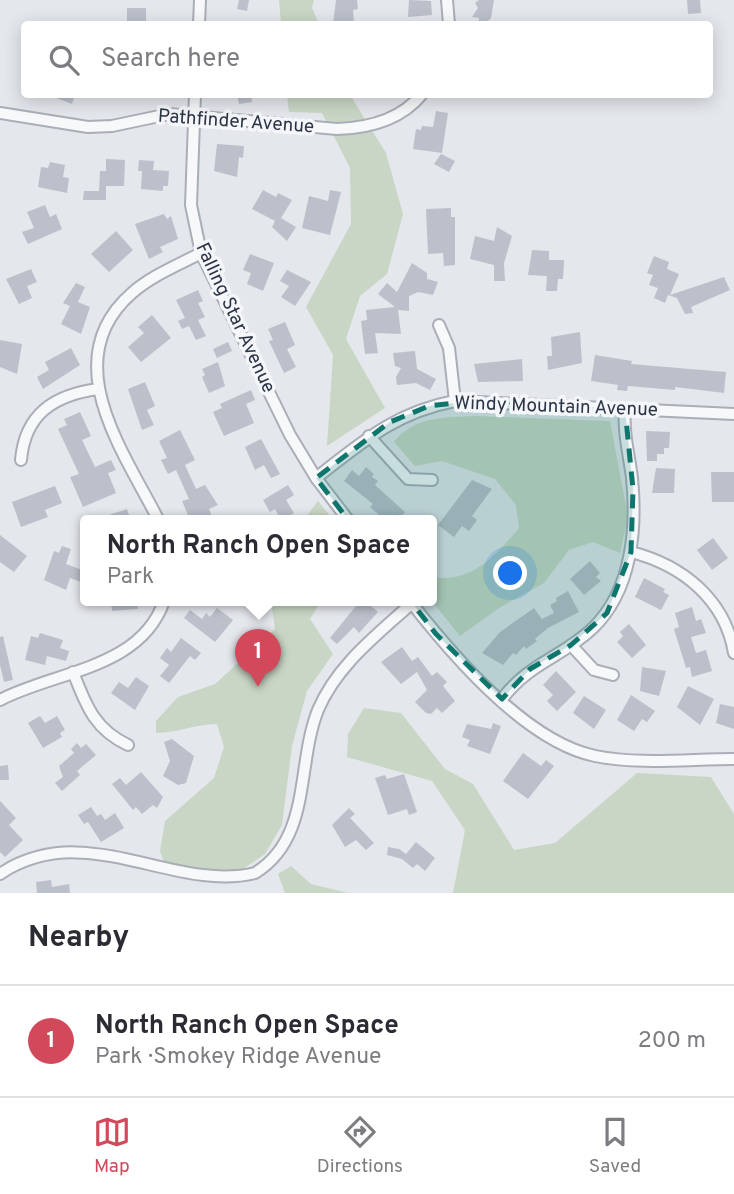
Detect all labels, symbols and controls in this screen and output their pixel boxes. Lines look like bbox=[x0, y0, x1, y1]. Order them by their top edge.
search box bbox=[21, 21, 713, 98]
icon: search bbox=[45, 41, 83, 79]
text: Search here bbox=[101, 43, 240, 76]
street label: Pathfinder Avenue bbox=[157, 105, 315, 139]
street label: Falling Star Avenue bbox=[190, 239, 280, 397]
street label: Windy Mountain Avenue bbox=[454, 391, 658, 423]
popup bbox=[80, 515, 437, 606]
text: North Ranch Open Space bbox=[107, 530, 410, 563]
your location bbox=[493, 556, 527, 590]
text: Park bbox=[107, 563, 154, 592]
pin: 1 bbox=[235, 629, 281, 687]
text: Nearby bbox=[28, 920, 129, 957]
text: North Ranch Open Space bbox=[95, 1010, 399, 1043]
text: 1 bbox=[46, 1027, 56, 1056]
text: 200 m bbox=[638, 1027, 706, 1056]
text: Park · Smokey Ridge Avenue bbox=[95, 1043, 381, 1072]
tab: Map bbox=[93, 1113, 131, 1179]
tab: Directions bbox=[317, 1113, 403, 1179]
tab: Saved bbox=[589, 1113, 641, 1179]

